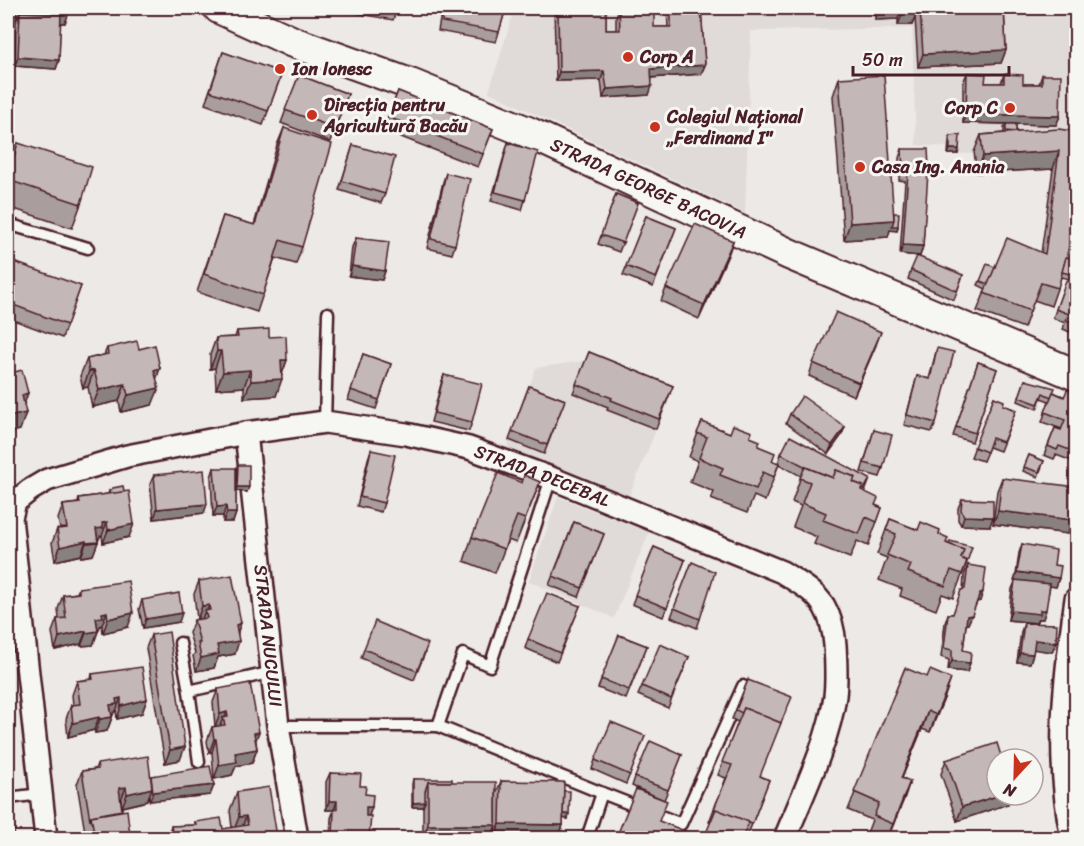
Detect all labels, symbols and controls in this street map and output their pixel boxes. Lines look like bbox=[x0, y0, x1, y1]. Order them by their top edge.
scale bar bbox=[853, 39, 1009, 77]
place label: Corp A bbox=[639, 41, 694, 73]
text: 50 m bbox=[862, 44, 903, 76]
marker: Corp A bbox=[621, 50, 635, 64]
place label: Ion Ionesc bbox=[291, 53, 373, 85]
marker: Ion Ionesc bbox=[273, 62, 287, 76]
place label: Direcția pentru Agricultură Bacău bbox=[323, 89, 468, 142]
place label: Corp C bbox=[944, 92, 999, 124]
place label: Colegiul Național „Ferdinand I" bbox=[665, 101, 803, 154]
marker: Corp C bbox=[1003, 101, 1017, 115]
marker: Direcția pentru Agricultură Bacău bbox=[305, 108, 319, 122]
marker: Colegiul Național „Ferdinand I" bbox=[648, 120, 662, 134]
street label: STRADA GEORGE BACOVIA bbox=[545, 129, 752, 248]
place label: Casa Ing. Anania bbox=[871, 151, 1005, 183]
marker: Casa Ing. Anania bbox=[853, 160, 867, 174]
street label: STRADA DECEBAL bbox=[470, 435, 616, 517]
street label: STRADA NUCULUI bbox=[244, 563, 292, 709]
north arrow bbox=[985, 747, 1045, 807]
text: N bbox=[998, 775, 1021, 806]

